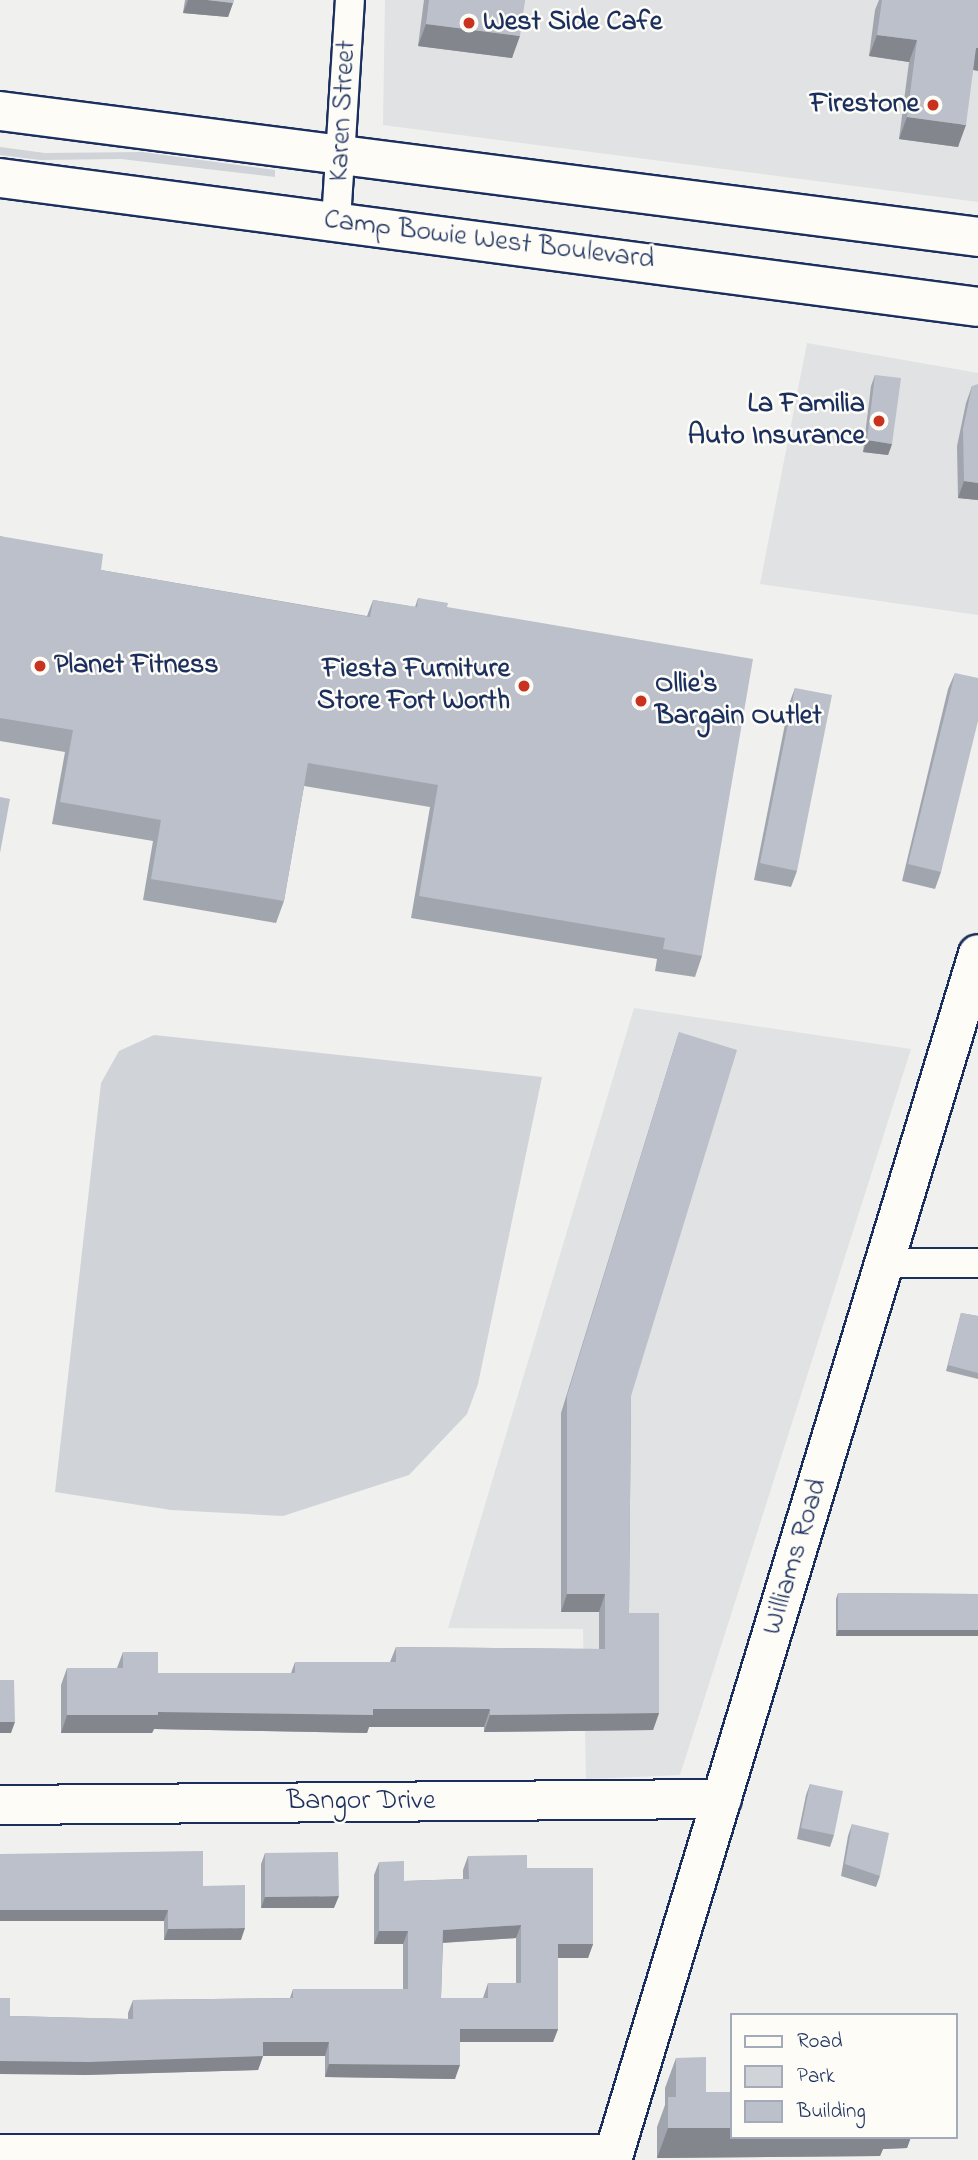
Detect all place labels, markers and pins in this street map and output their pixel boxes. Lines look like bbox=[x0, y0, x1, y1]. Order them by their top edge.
place label: West Side Cafe bbox=[483, 6, 662, 40]
marker: West Side Cafe bbox=[461, 15, 477, 31]
place label: Firestone bbox=[810, 88, 919, 122]
marker: Firestone bbox=[925, 97, 941, 113]
place label: La Familia Auto Insurance bbox=[688, 388, 865, 454]
marker: La Familia Auto Insurance bbox=[871, 413, 887, 429]
place label: Planet Fitness bbox=[54, 649, 219, 683]
place label: Fiesta Furniture Store Fort Worth bbox=[317, 653, 510, 719]
marker: Planet Fitness bbox=[32, 658, 48, 674]
place label: Ollie's Bargain Outlet bbox=[655, 668, 822, 734]
marker: Fiesta Furniture Store Fort Worth bbox=[516, 678, 532, 694]
marker: Ollie's Bargain Outlet bbox=[633, 693, 649, 709]

